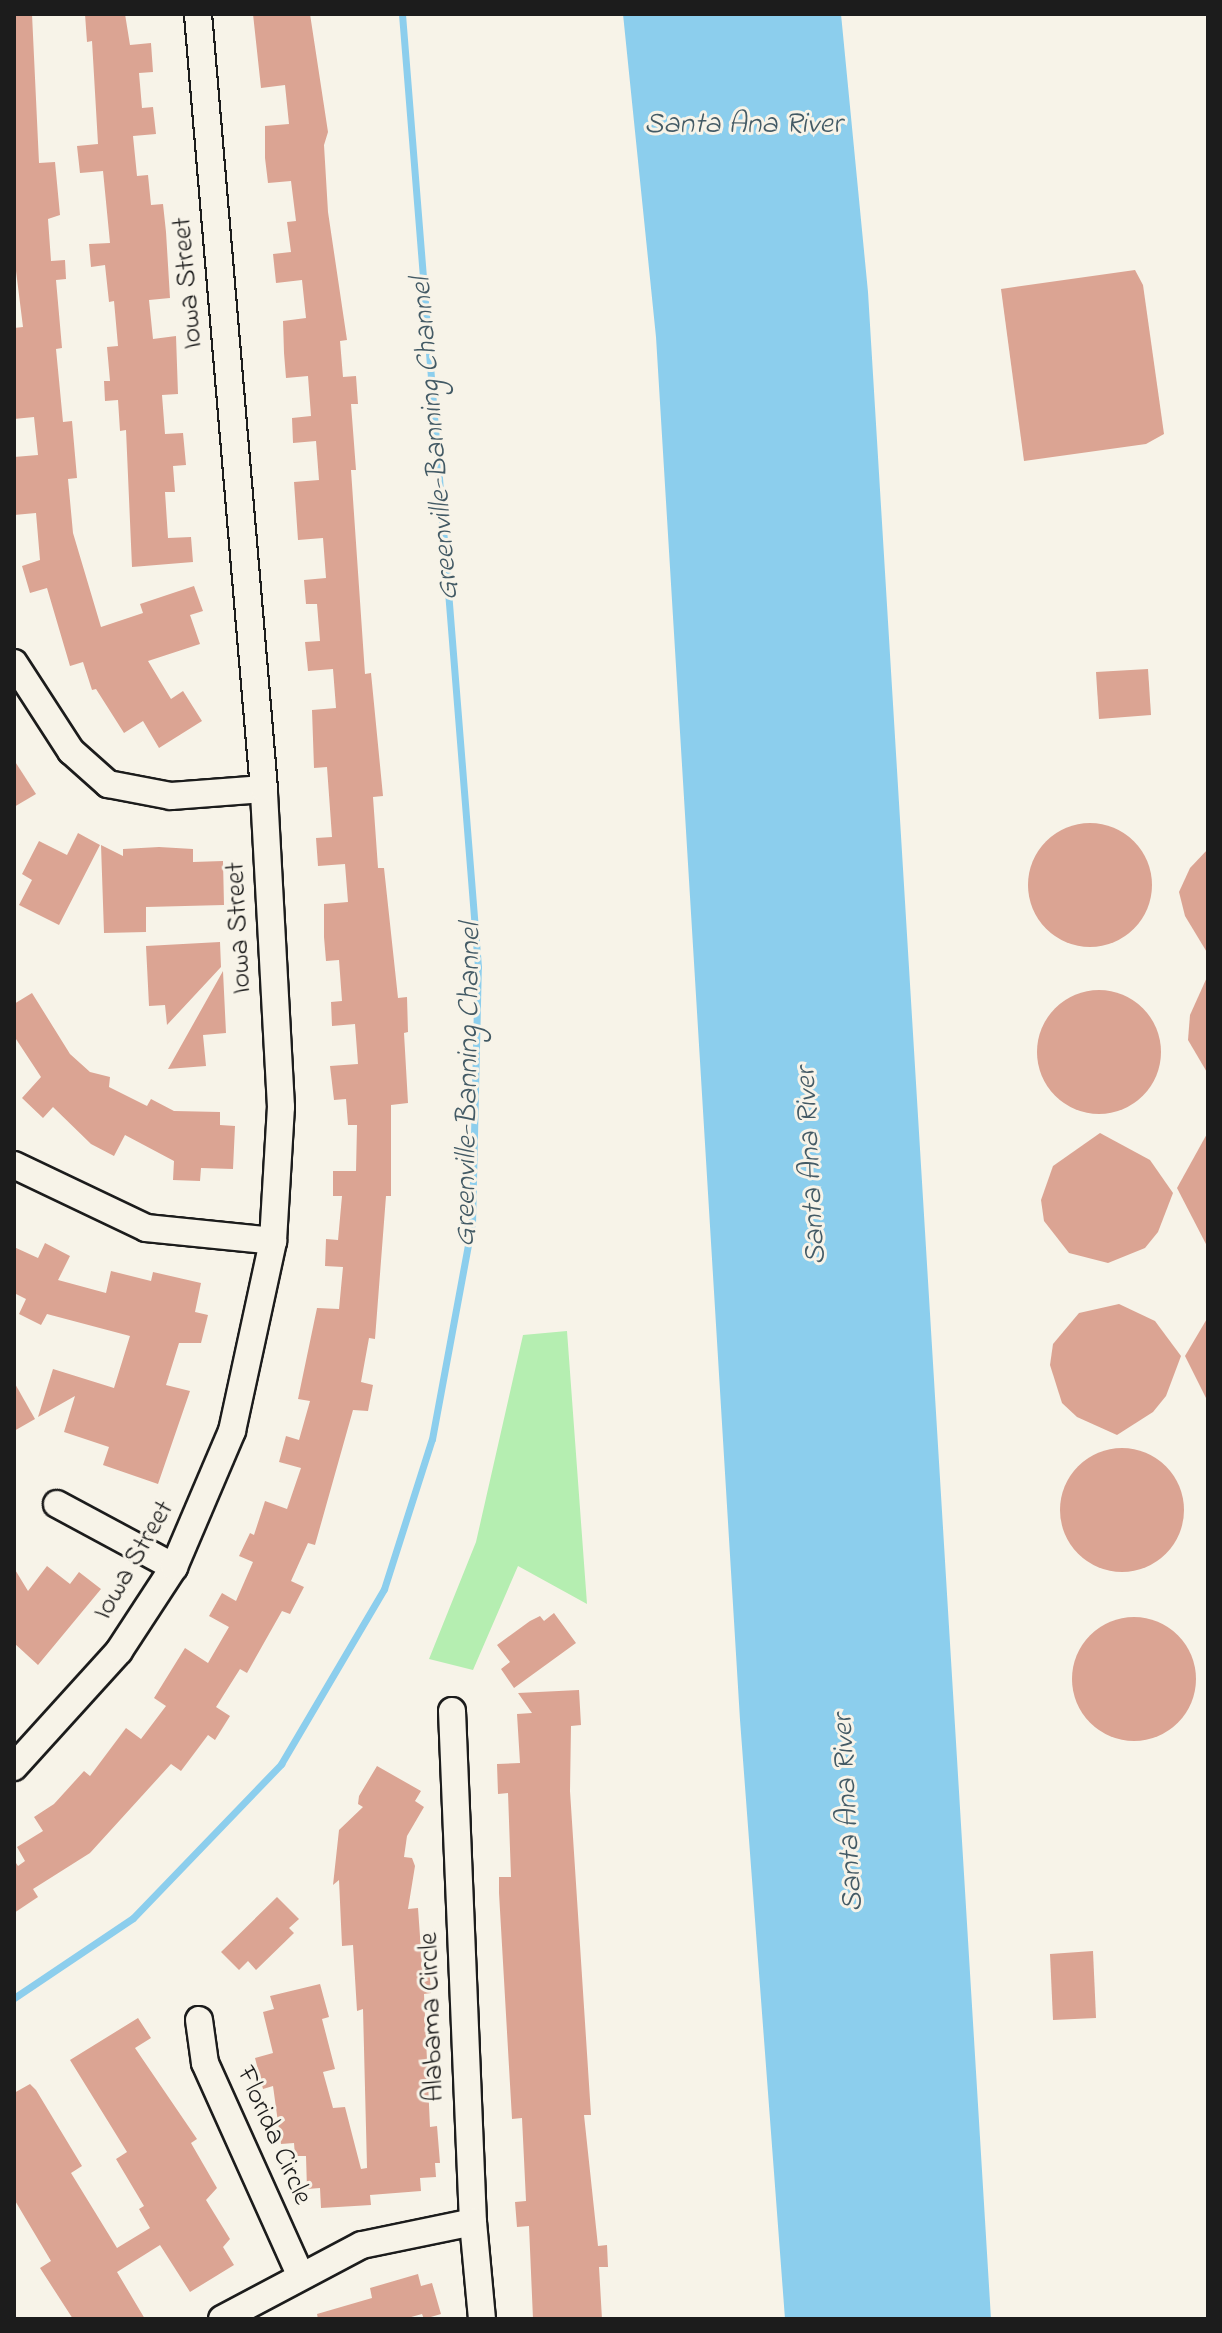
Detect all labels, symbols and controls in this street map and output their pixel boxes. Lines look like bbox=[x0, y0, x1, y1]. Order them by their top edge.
water label: Santa Ana River bbox=[644, 107, 842, 143]
street label: Iowa Street bbox=[167, 216, 211, 350]
water label: Greenville-Banning Channel bbox=[404, 276, 468, 602]
street label: Iowa Street bbox=[220, 861, 260, 995]
water label: Greenville-Banning Channel bbox=[448, 923, 490, 1247]
water label: Santa Ana River bbox=[789, 1066, 835, 1266]
street label: Iowa Street bbox=[87, 1495, 183, 1627]
water label: Santa Ana River bbox=[826, 1713, 872, 1913]
street label: Alabama Circle bbox=[413, 1932, 453, 2102]
street label: Florida Circle bbox=[228, 2062, 318, 2210]

